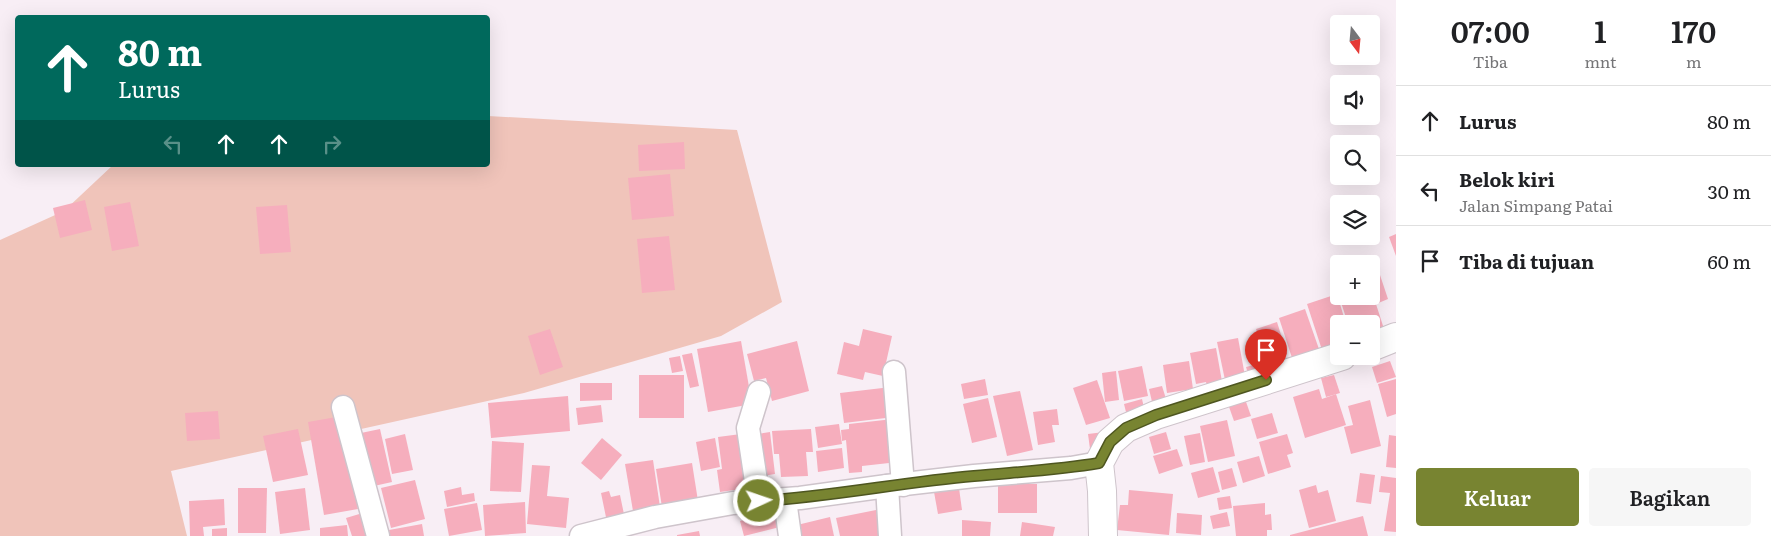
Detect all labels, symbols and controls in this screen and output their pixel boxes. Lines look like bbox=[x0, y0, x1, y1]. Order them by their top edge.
text: 07:00 bbox=[1451, 8, 1530, 52]
text: 1 bbox=[1594, 8, 1607, 52]
text: 170 bbox=[1671, 8, 1716, 52]
north arrow bbox=[1330, 15, 1380, 65]
map controls bbox=[1330, 15, 1380, 365]
text: 80 m bbox=[118, 25, 202, 77]
icon: ahead bbox=[35, 35, 100, 100]
text: Tiba bbox=[1473, 49, 1508, 73]
text: mnt bbox=[1584, 49, 1616, 73]
text: m bbox=[1686, 49, 1701, 73]
text: Lurus bbox=[118, 72, 180, 105]
button: sound bbox=[1330, 75, 1380, 125]
icon: ahead bbox=[1416, 107, 1444, 135]
text: Lurus bbox=[1459, 107, 1516, 135]
text: 80 m bbox=[1707, 107, 1751, 135]
icon: left bbox=[159, 130, 187, 158]
icon: ahead bbox=[212, 130, 240, 158]
icon: ahead bbox=[265, 130, 293, 158]
icon: right bbox=[318, 130, 346, 158]
button: search bbox=[1330, 135, 1380, 185]
text: Belok kiri bbox=[1459, 165, 1555, 193]
icon: left bbox=[1416, 177, 1444, 205]
text: 30 m bbox=[1707, 177, 1751, 205]
text: Jalan Simpang Patai bbox=[1459, 193, 1613, 217]
button: layers bbox=[1330, 195, 1380, 245]
icon: arrive bbox=[1416, 247, 1444, 275]
text: Tiba di tujuan bbox=[1459, 247, 1594, 275]
text: 60 m bbox=[1708, 247, 1751, 275]
button: + bbox=[1330, 255, 1380, 305]
button: − bbox=[1330, 315, 1380, 365]
pin bbox=[1245, 329, 1287, 380]
icon: arrive bbox=[1252, 336, 1280, 364]
button: Keluar bbox=[1416, 468, 1579, 526]
button: Bagikan bbox=[1589, 468, 1751, 526]
position arrow bbox=[732, 474, 784, 526]

